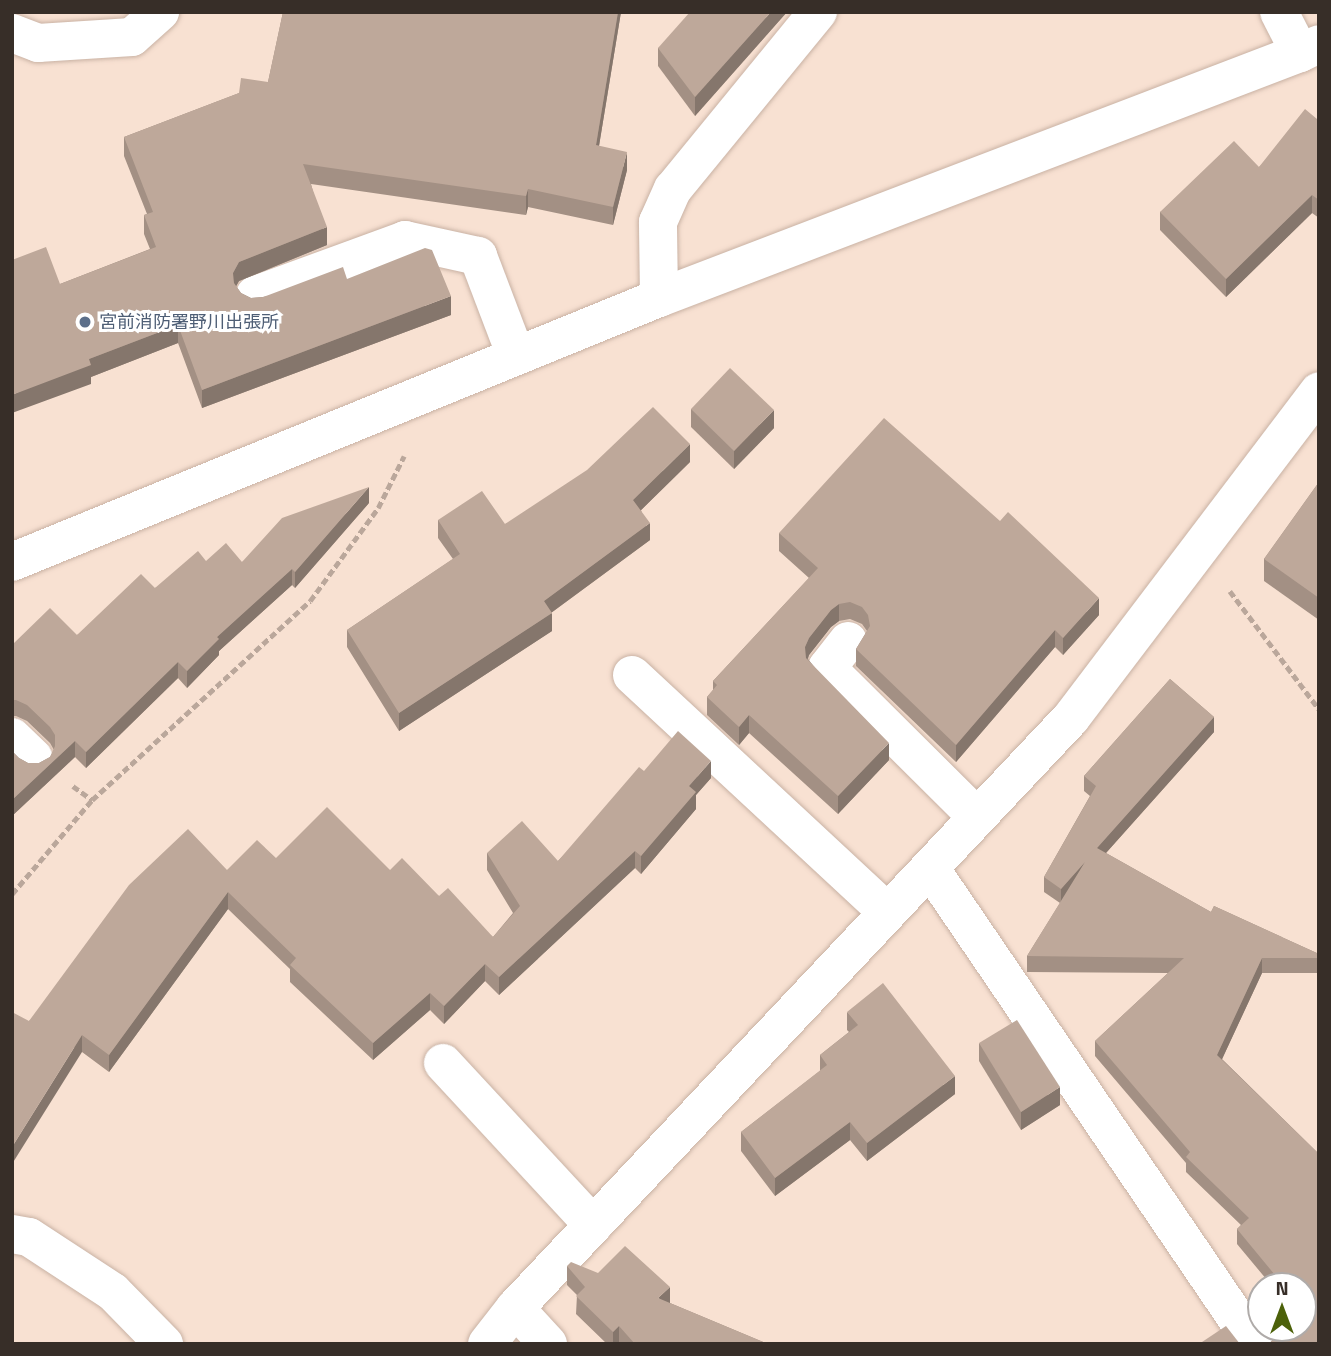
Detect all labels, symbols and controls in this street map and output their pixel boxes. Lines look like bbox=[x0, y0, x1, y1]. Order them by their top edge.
place label: 宮前消防署野川出張所 bbox=[99, 311, 279, 333]
marker: 宮前消防署野川出張所 bbox=[77, 314, 93, 330]
north arrow bbox=[1247, 1272, 1317, 1342]
text: N bbox=[1275, 1273, 1289, 1302]

